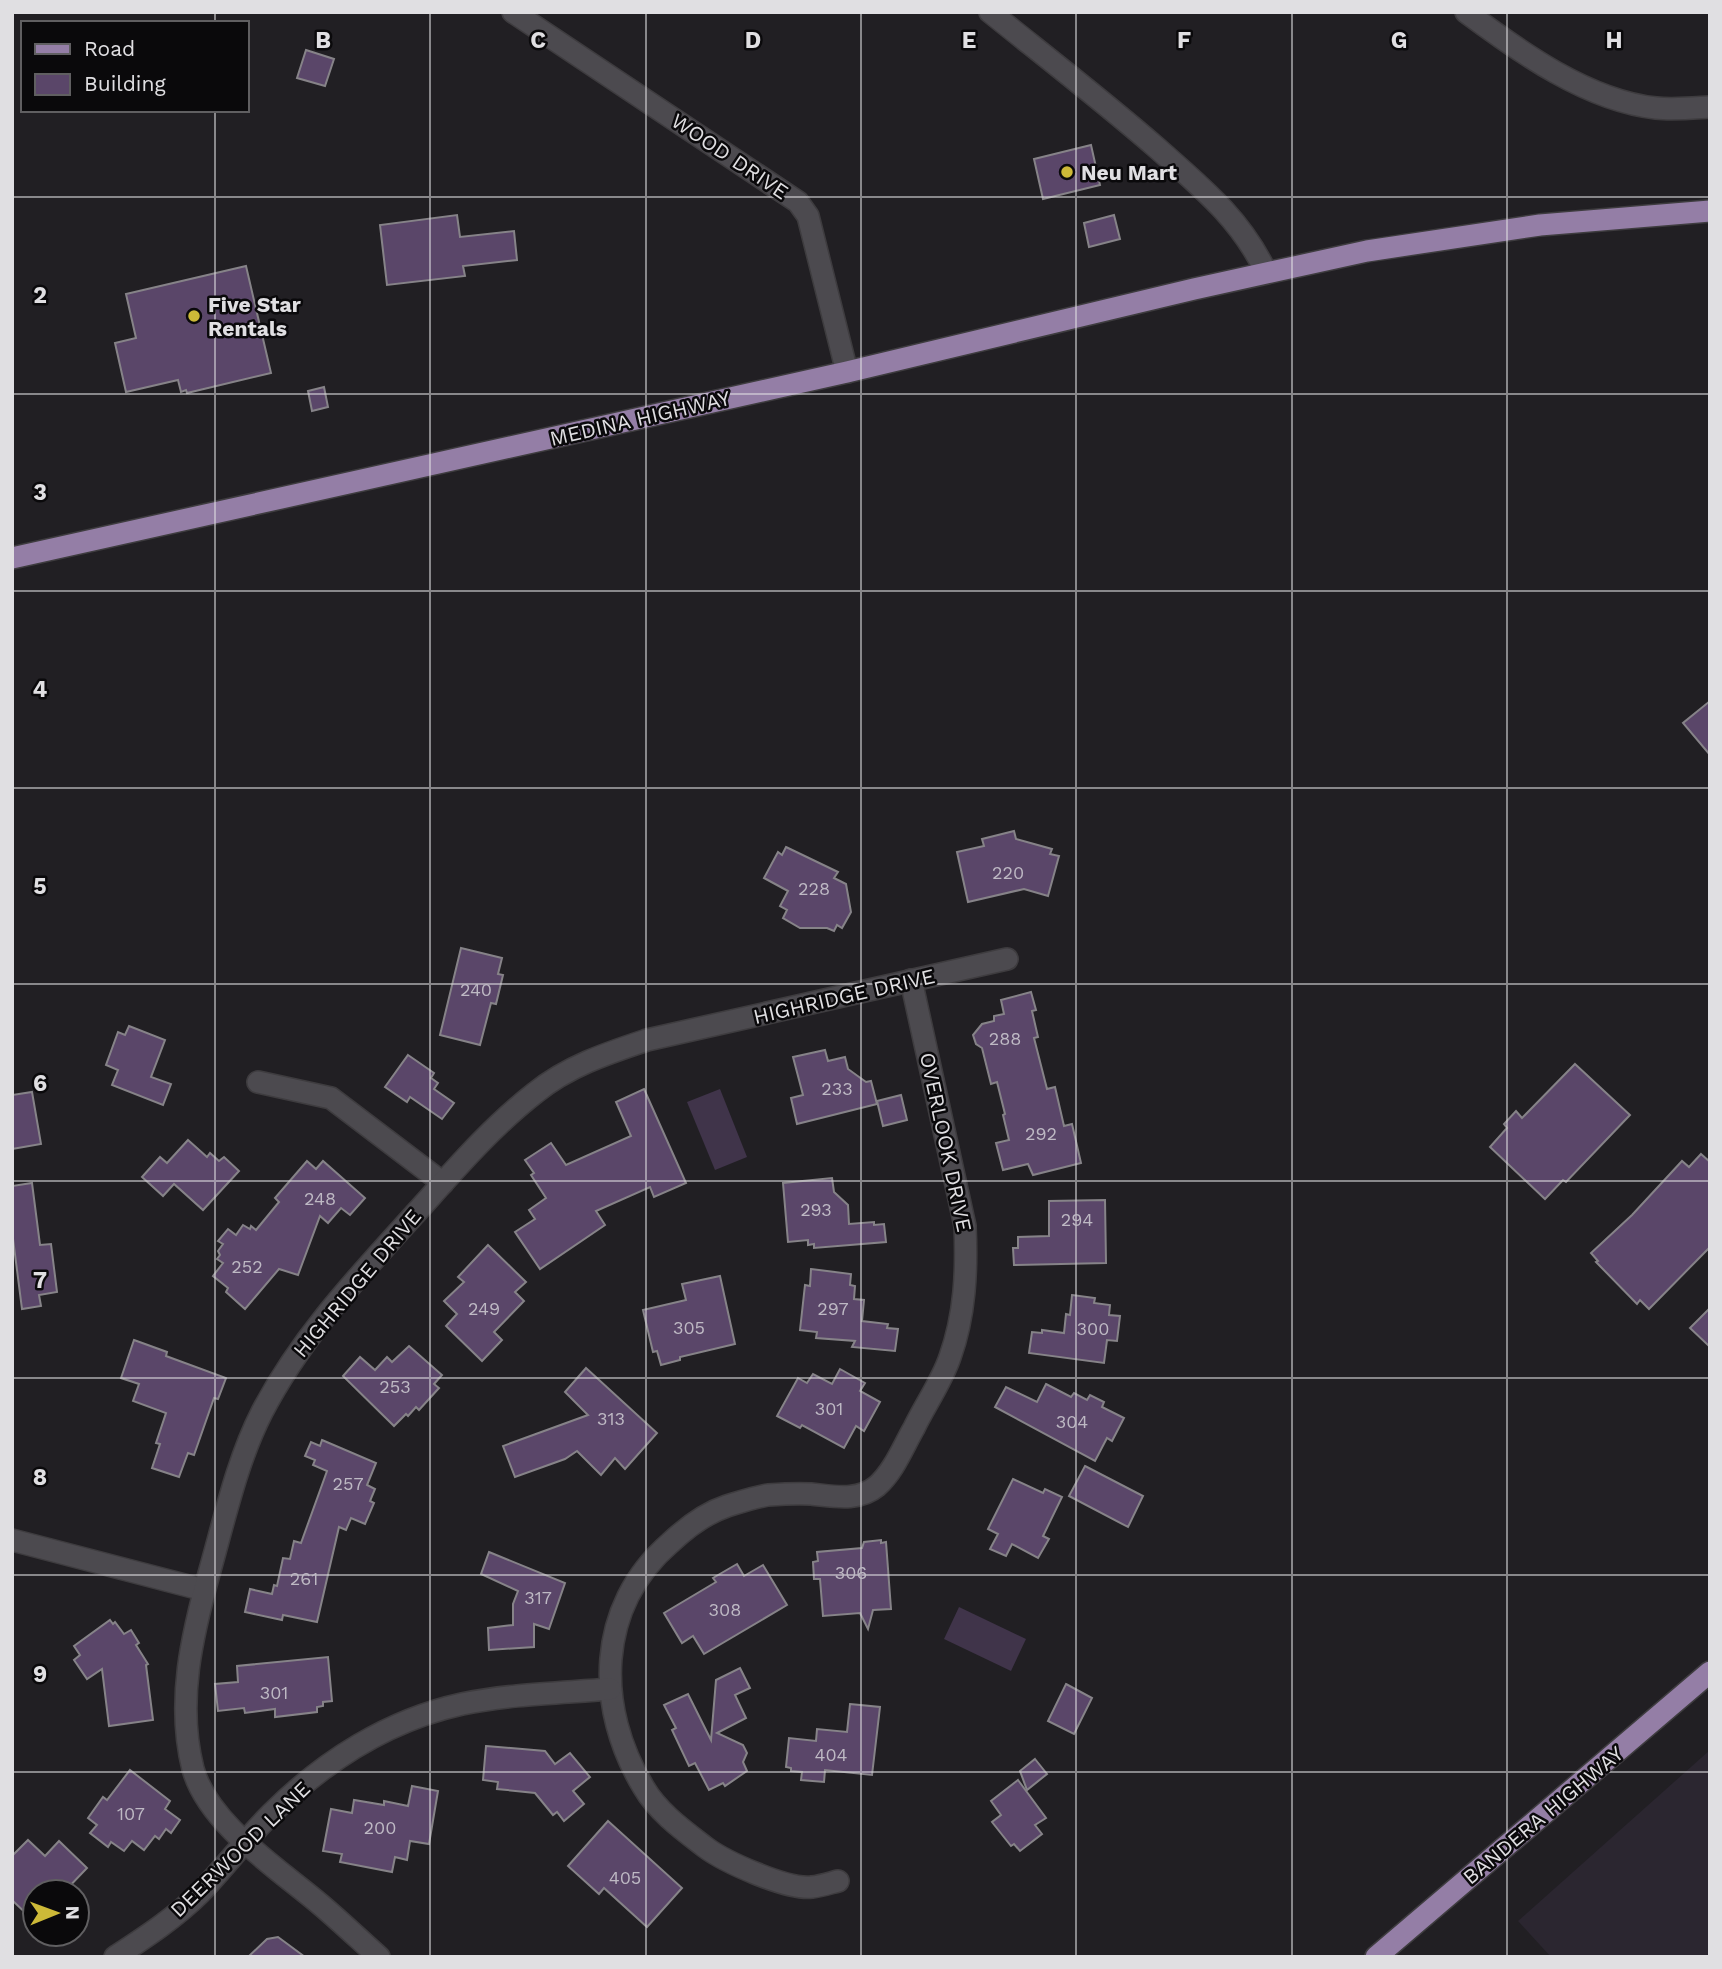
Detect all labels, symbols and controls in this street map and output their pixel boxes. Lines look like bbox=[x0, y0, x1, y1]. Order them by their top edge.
legend bbox=[21, 21, 248, 112]
text: B bbox=[315, 27, 331, 54]
text: C bbox=[530, 27, 546, 54]
text: D bbox=[745, 27, 761, 54]
text: E bbox=[962, 27, 976, 54]
text: F bbox=[1177, 27, 1191, 54]
text: G bbox=[1391, 27, 1407, 54]
text: H bbox=[1605, 27, 1623, 54]
text: Road bbox=[84, 36, 135, 61]
text: Building bbox=[84, 71, 166, 96]
street label: WOOD DRIVE bbox=[667, 108, 793, 204]
place label: Neu Mart bbox=[1081, 160, 1177, 185]
marker: Neu Mart bbox=[1059, 164, 1075, 180]
text: 2 bbox=[33, 282, 47, 309]
place label: Five Star Rentals bbox=[208, 292, 301, 341]
marker: Five Star Rentals bbox=[186, 308, 202, 324]
street label: MEDINA HIGHWAY bbox=[547, 385, 733, 451]
text: 3 bbox=[33, 479, 47, 506]
text: 4 bbox=[33, 676, 48, 703]
house number: 220 bbox=[992, 862, 1024, 883]
text: 5 bbox=[33, 873, 47, 900]
house number: 228 bbox=[798, 878, 830, 899]
street label: HIGHRIDGE DRIVE bbox=[751, 963, 937, 1029]
house number: 240 bbox=[460, 979, 492, 1000]
house number: 288 bbox=[989, 1028, 1021, 1049]
street label: OVERLOOK DRIVE bbox=[915, 1050, 977, 1234]
text: 6 bbox=[33, 1070, 47, 1097]
house number: 233 bbox=[821, 1078, 853, 1099]
house number: 292 bbox=[1025, 1123, 1057, 1144]
house number: 248 bbox=[304, 1188, 336, 1209]
house number: 293 bbox=[800, 1199, 832, 1220]
street label: HIGHRIDGE DRIVE bbox=[288, 1204, 426, 1362]
house number: 294 bbox=[1061, 1209, 1093, 1230]
house number: 252 bbox=[231, 1256, 263, 1277]
text: 7 bbox=[33, 1267, 47, 1294]
house number: 249 bbox=[468, 1298, 500, 1319]
house number: 297 bbox=[817, 1298, 849, 1319]
house number: 305 bbox=[673, 1317, 705, 1338]
house number: 300 bbox=[1077, 1318, 1109, 1339]
house number: 253 bbox=[379, 1376, 411, 1397]
house number: 301 bbox=[815, 1398, 843, 1419]
house number: 313 bbox=[597, 1408, 625, 1429]
house number: 304 bbox=[1056, 1411, 1088, 1432]
text: 8 bbox=[33, 1464, 47, 1491]
house number: 257 bbox=[332, 1473, 364, 1494]
house number: 306 bbox=[835, 1562, 867, 1583]
house number: 261 bbox=[290, 1568, 318, 1589]
house number: 317 bbox=[524, 1587, 552, 1608]
house number: 308 bbox=[709, 1599, 741, 1620]
text: 9 bbox=[33, 1661, 47, 1688]
house number: 301 bbox=[260, 1682, 288, 1703]
street label: BANDERA HIGHWAY bbox=[1458, 1741, 1628, 1889]
house number: 404 bbox=[814, 1744, 848, 1765]
street label: DEERWOOD LANE bbox=[165, 1776, 315, 1922]
house number: 107 bbox=[117, 1803, 145, 1824]
house number: 200 bbox=[364, 1817, 396, 1838]
house number: 405 bbox=[609, 1867, 641, 1888]
north arrow bbox=[21, 1878, 91, 1948]
text: N bbox=[61, 1905, 84, 1920]

